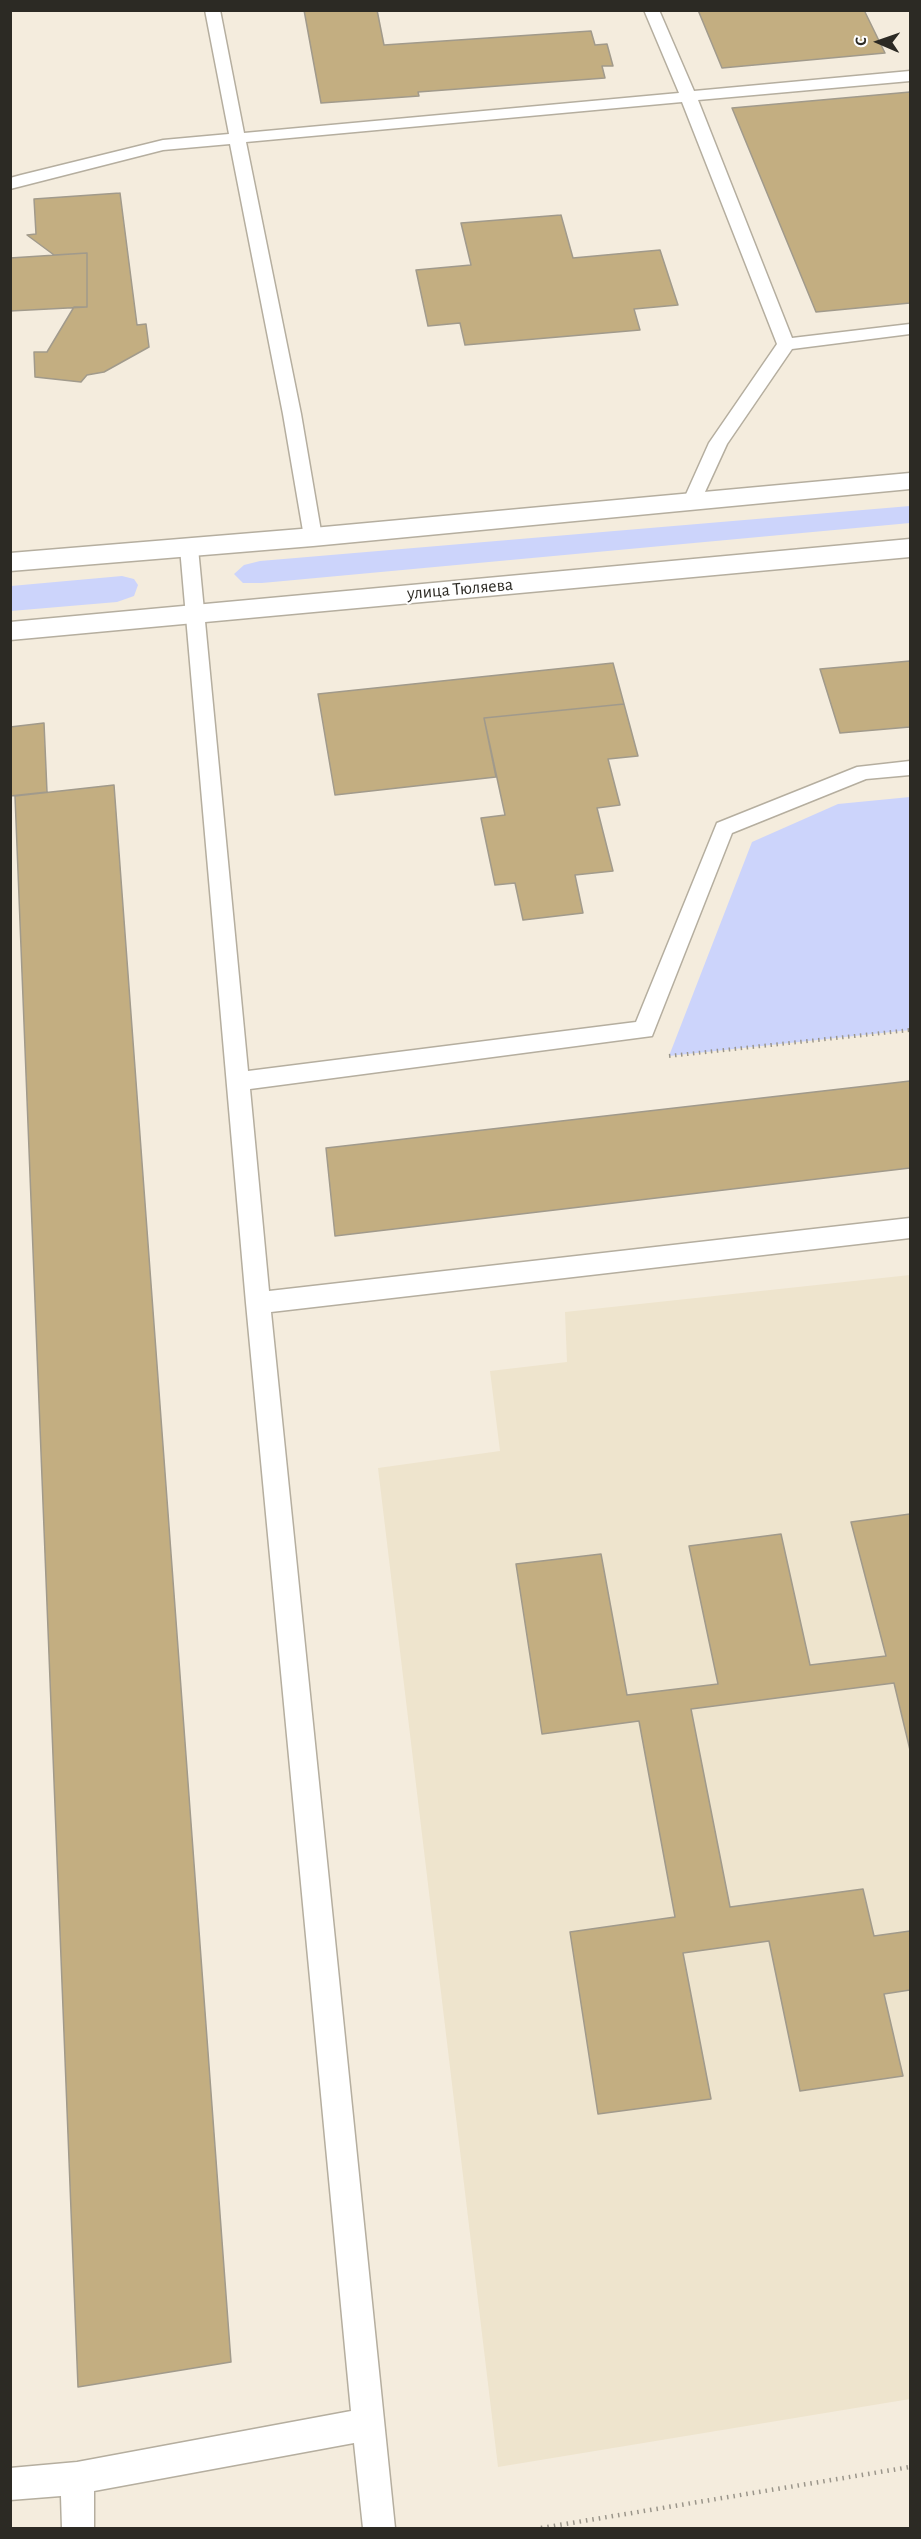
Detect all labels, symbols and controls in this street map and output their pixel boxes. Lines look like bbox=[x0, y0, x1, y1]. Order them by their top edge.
north arrow bbox=[849, 12, 909, 72]
text: С bbox=[853, 37, 869, 46]
street label: улица Тюляева bbox=[406, 574, 514, 604]

